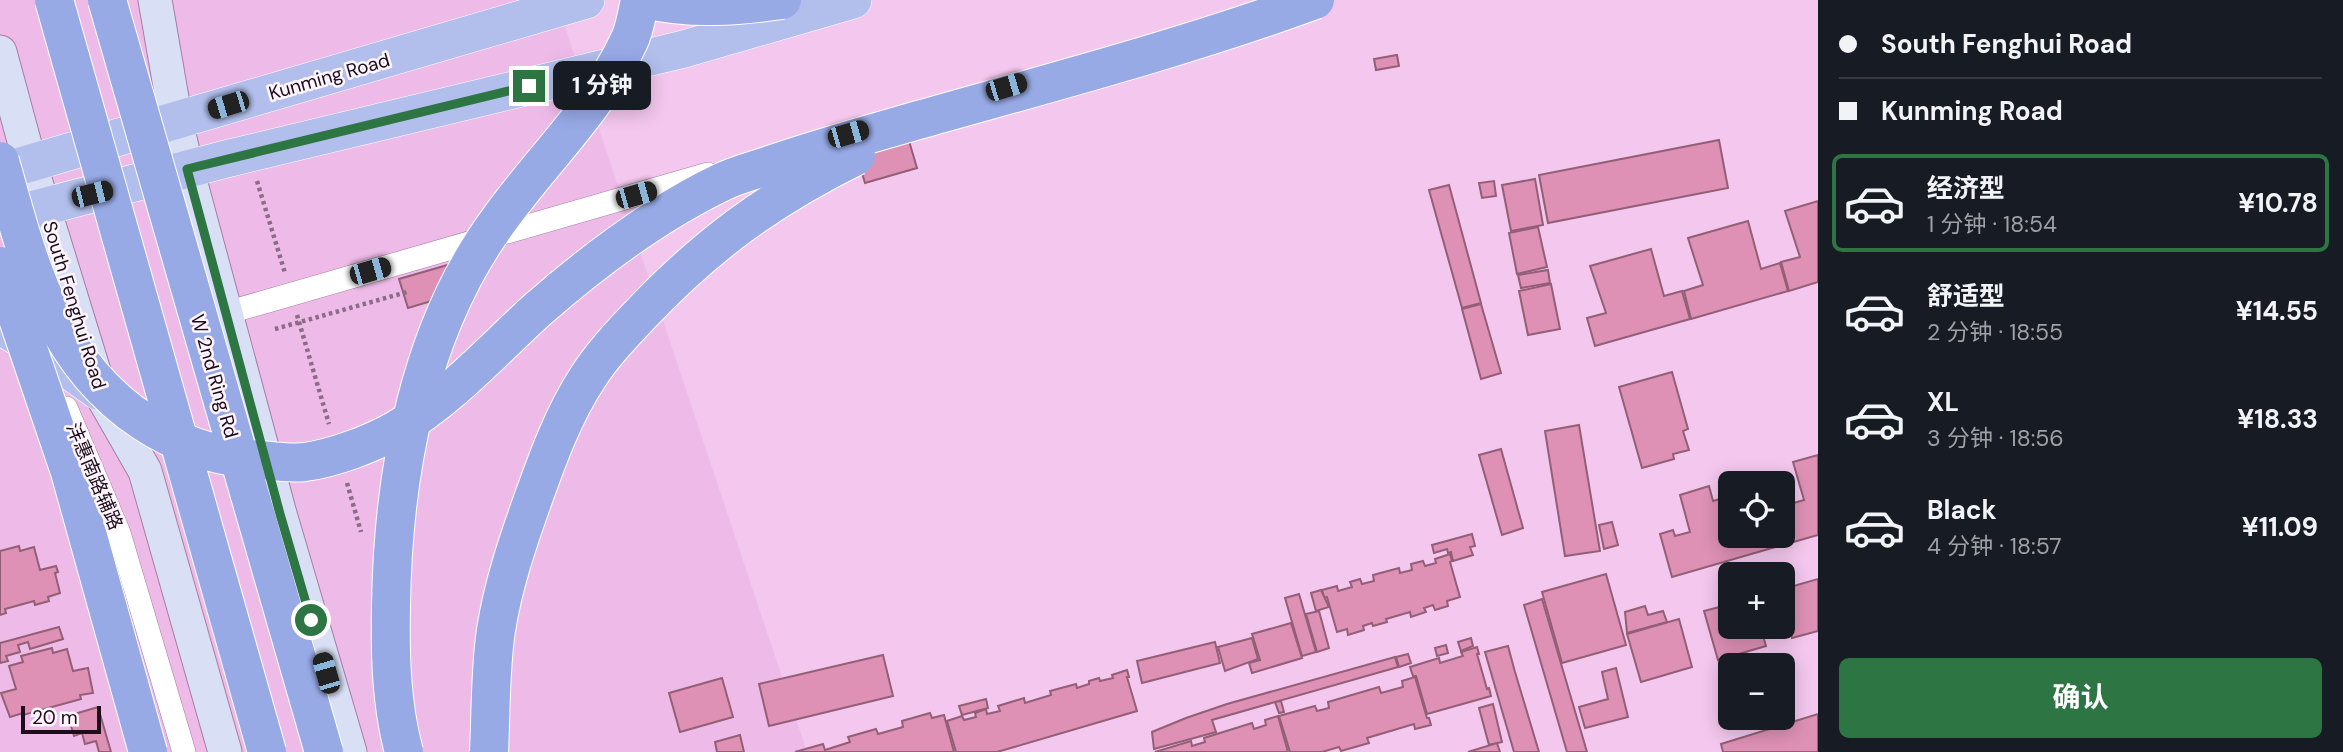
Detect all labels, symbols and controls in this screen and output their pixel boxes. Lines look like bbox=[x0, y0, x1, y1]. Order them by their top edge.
text: South Fenghui Road bbox=[1881, 27, 2132, 61]
street label: Kunming Road bbox=[266, 47, 393, 106]
callout: 1 分钟 bbox=[554, 62, 652, 110]
route end bbox=[513, 70, 545, 102]
text: 1 分钟 bbox=[572, 70, 632, 100]
car bbox=[983, 71, 1030, 103]
car bbox=[205, 89, 252, 121]
text: Kunming Road bbox=[1881, 94, 2063, 128]
car bbox=[825, 118, 872, 150]
text: 经济型 bbox=[1927, 171, 2005, 205]
icon: car bbox=[1843, 172, 1906, 235]
car bbox=[70, 179, 115, 209]
car bbox=[613, 179, 660, 211]
text: ¥10.78 bbox=[2238, 186, 2318, 220]
text: 1 分钟 · 18:54 bbox=[1927, 209, 2057, 239]
street label: South Fenghui Road bbox=[37, 218, 112, 392]
car bbox=[347, 255, 394, 287]
text: 舒适型 bbox=[1927, 279, 2005, 313]
icon: car bbox=[1843, 280, 1906, 343]
text: ¥14.55 bbox=[2236, 294, 2318, 328]
street label: W 2nd Ring Rd bbox=[185, 312, 244, 441]
text: 2 分钟 · 18:55 bbox=[1927, 317, 2063, 347]
text: XL bbox=[1927, 385, 1959, 419]
icon: car bbox=[1843, 388, 1906, 451]
text: ¥18.33 bbox=[2237, 402, 2318, 436]
street label: 沣惠南路辅路 bbox=[61, 419, 128, 534]
text: 3 分钟 · 18:56 bbox=[1927, 423, 2064, 453]
map controls bbox=[1718, 471, 1795, 730]
button: locate bbox=[1718, 471, 1795, 548]
text: Black bbox=[1927, 493, 1997, 527]
icon: car bbox=[1843, 496, 1906, 559]
text: ¥11.09 bbox=[2242, 510, 2318, 544]
text: 4 分钟 · 18:57 bbox=[1927, 531, 2062, 561]
button: + bbox=[1718, 562, 1795, 639]
route start bbox=[295, 604, 327, 636]
car bbox=[311, 650, 342, 696]
button: − bbox=[1718, 653, 1795, 730]
button: 确认 bbox=[1839, 658, 2322, 738]
scale bar bbox=[21, 703, 102, 735]
text: 20 m bbox=[32, 705, 78, 730]

